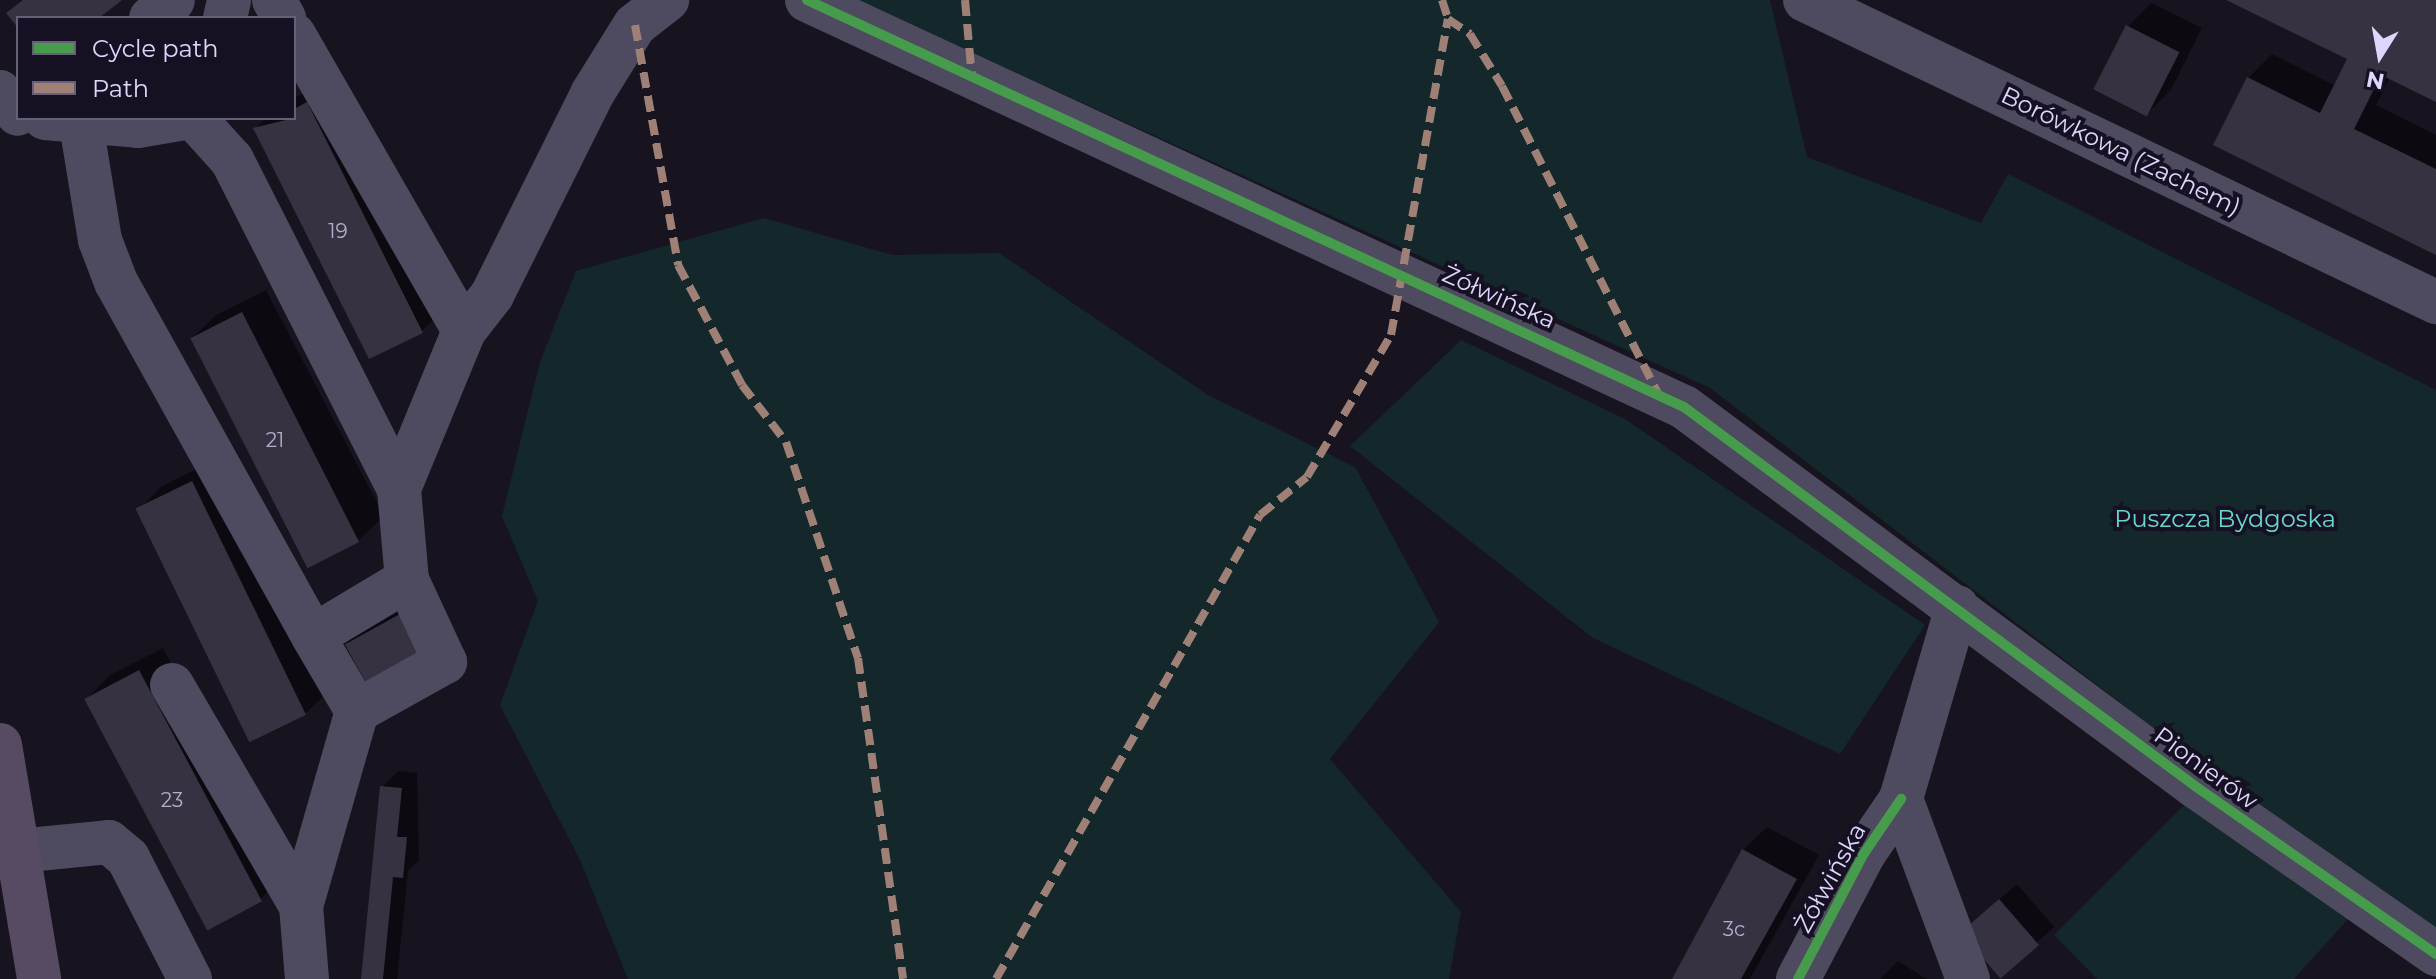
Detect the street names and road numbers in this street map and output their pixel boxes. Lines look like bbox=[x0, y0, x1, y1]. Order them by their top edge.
street label: Borówkowa (Zachem) bbox=[1997, 80, 2245, 222]
street label: Żółwińska bbox=[1438, 259, 1560, 335]
street label: Pionierów bbox=[2149, 721, 2263, 815]
street label: Żółwińska bbox=[1788, 818, 1872, 938]

